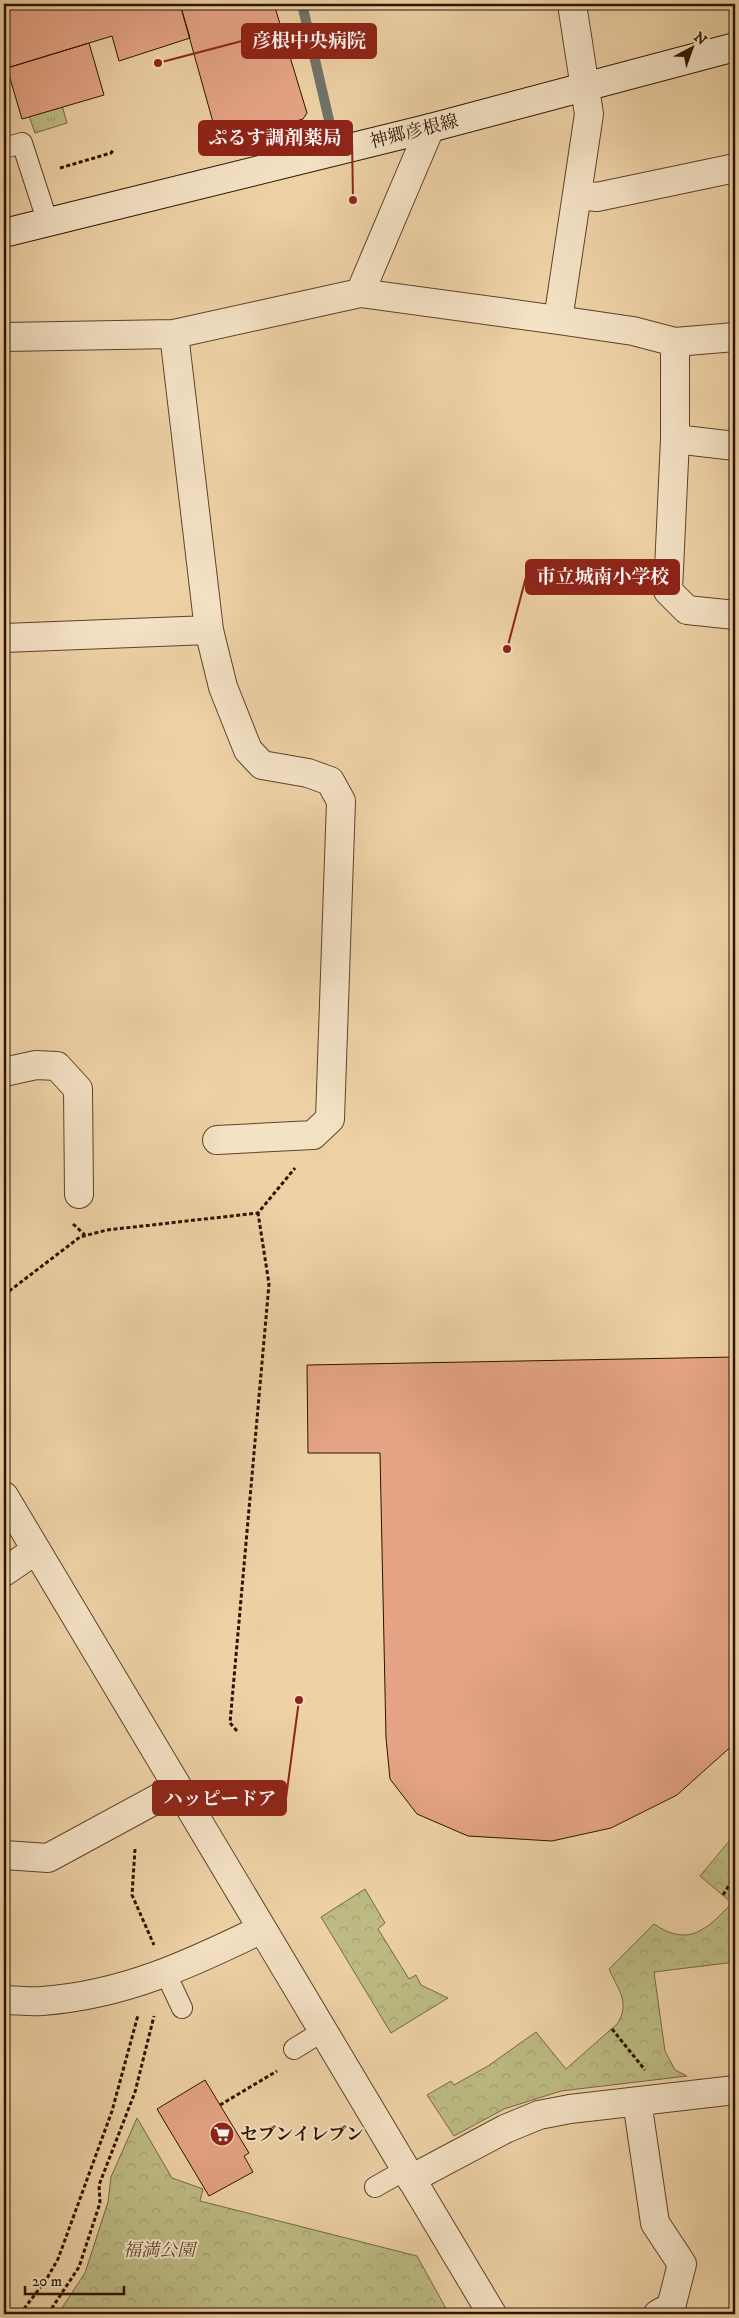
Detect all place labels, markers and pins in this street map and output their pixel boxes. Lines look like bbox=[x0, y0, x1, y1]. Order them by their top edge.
callout: 彦根中央病院 bbox=[242, 24, 376, 58]
callout: ぷるす調剤薬局 bbox=[199, 121, 352, 155]
callout: 市立城南小学校 bbox=[526, 560, 679, 594]
callout: ハッピードア bbox=[153, 1781, 286, 1815]
supermarket icon: セブンイレブン bbox=[209, 2121, 235, 2147]
place label: セブンイレブン bbox=[240, 2124, 364, 2146]

